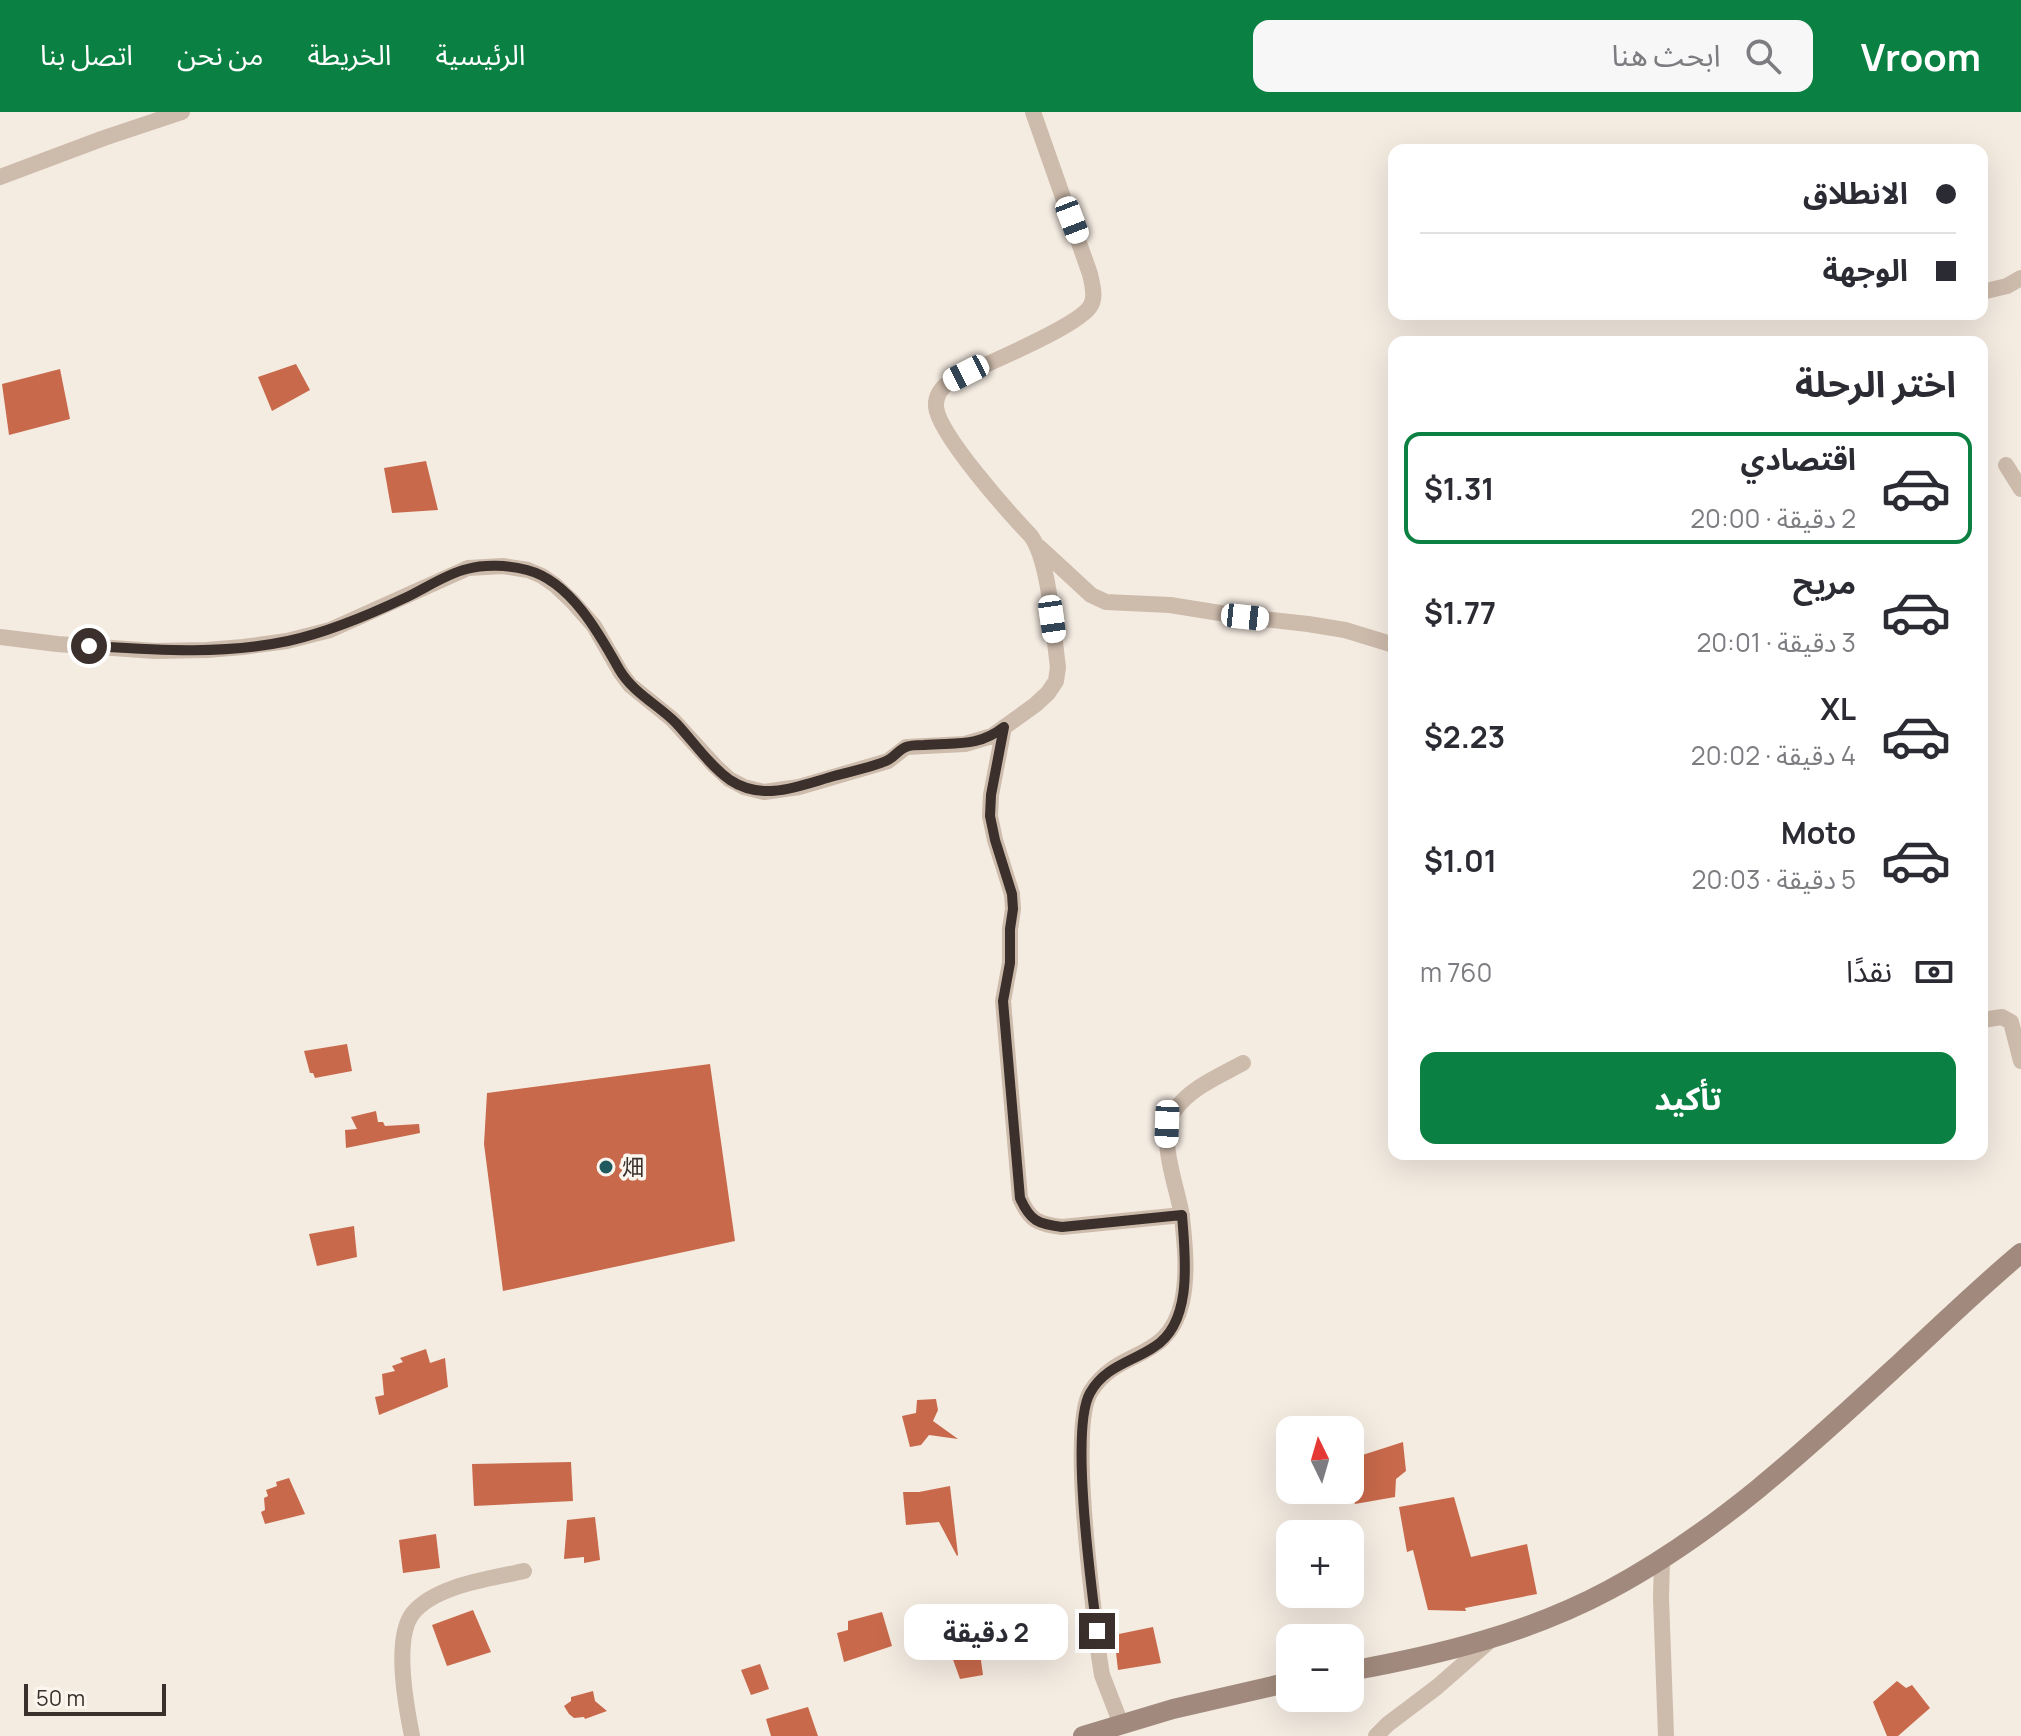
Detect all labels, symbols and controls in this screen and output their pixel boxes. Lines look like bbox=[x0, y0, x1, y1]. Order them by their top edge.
search box bbox=[1253, 20, 1813, 92]
text: Vroom bbox=[1861, 30, 1981, 82]
text: ابحث هنا bbox=[1611, 34, 1721, 75]
icon: search bbox=[1741, 34, 1785, 78]
text: اتصل بنا bbox=[40, 35, 133, 73]
text: من نحن bbox=[177, 35, 264, 73]
text: الخريطة bbox=[308, 35, 391, 73]
text: الرئيسية bbox=[435, 35, 525, 73]
text: الانطلاق bbox=[1803, 172, 1908, 213]
car bbox=[1052, 193, 1092, 247]
text: الوجهة bbox=[1823, 249, 1908, 290]
car bbox=[939, 351, 993, 395]
text: اختر الرحلة bbox=[1795, 359, 1956, 408]
text: اقتصادي bbox=[1741, 438, 1856, 479]
icon: car bbox=[1880, 452, 1952, 524]
text: $1.31 bbox=[1424, 468, 1494, 509]
text: 2 دقيقة · 20:00 bbox=[1690, 500, 1856, 536]
text: مريح bbox=[1793, 562, 1856, 603]
icon: car bbox=[1880, 576, 1952, 648]
text: $1.77 bbox=[1424, 592, 1496, 633]
car bbox=[1037, 594, 1067, 644]
car bbox=[1220, 603, 1270, 631]
text: 3 دقيقة · 20:01 bbox=[1696, 624, 1856, 660]
route start bbox=[71, 628, 107, 664]
text: XL bbox=[1820, 688, 1856, 729]
icon: car bbox=[1880, 700, 1952, 772]
text: $2.23 bbox=[1424, 716, 1505, 757]
text: 4 دقيقة · 20:02 bbox=[1691, 737, 1856, 773]
text: Moto bbox=[1781, 812, 1856, 853]
icon: car bbox=[1880, 824, 1952, 896]
text: $1.01 bbox=[1424, 840, 1497, 881]
text: 5 دقيقة · 20:03 bbox=[1692, 861, 1856, 897]
text: نقدًا bbox=[1846, 950, 1892, 991]
icon: cash bbox=[1912, 950, 1956, 994]
text: 760 m bbox=[1420, 954, 1492, 990]
button: تأكيد bbox=[1420, 1052, 1956, 1144]
car bbox=[1154, 1100, 1180, 1148]
place label: 畑 bbox=[622, 1152, 644, 1182]
marker: 畑 bbox=[597, 1158, 615, 1176]
north arrow bbox=[1276, 1416, 1364, 1504]
map controls bbox=[1276, 1416, 1364, 1712]
button: + bbox=[1276, 1520, 1364, 1608]
callout: 2 دقيقة bbox=[905, 1603, 1069, 1659]
route end bbox=[1079, 1613, 1115, 1649]
text: 2 دقيقة bbox=[943, 1614, 1029, 1650]
button: − bbox=[1276, 1624, 1364, 1712]
scale bar bbox=[24, 1680, 166, 1716]
text: 50 m bbox=[36, 1683, 85, 1713]

